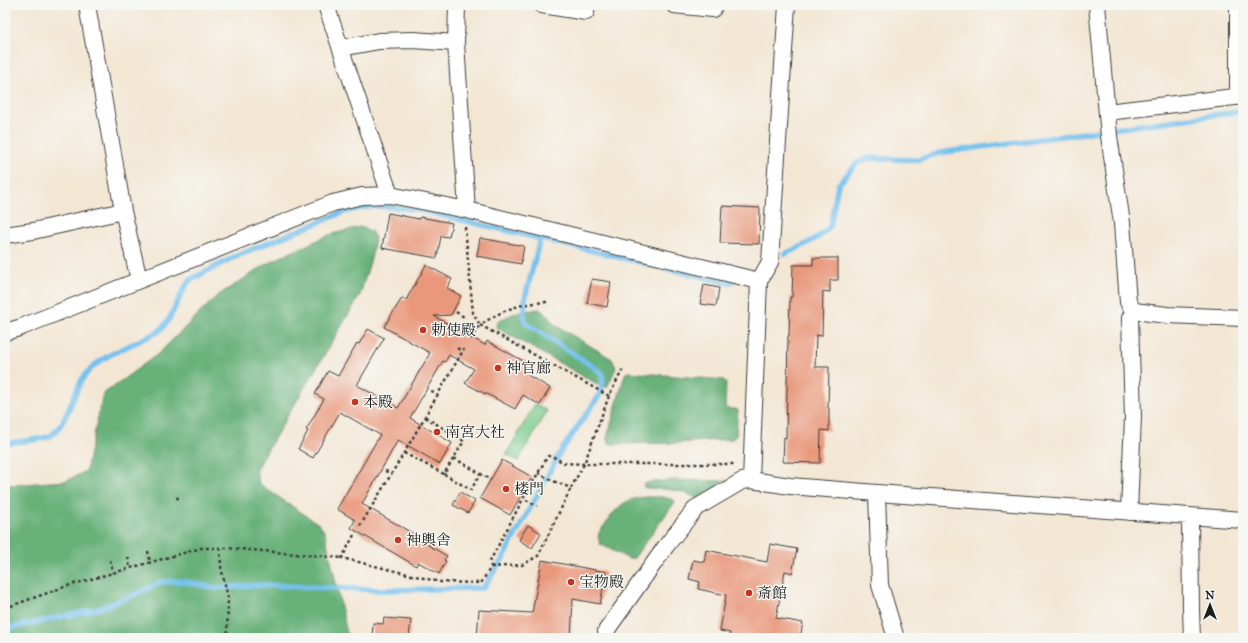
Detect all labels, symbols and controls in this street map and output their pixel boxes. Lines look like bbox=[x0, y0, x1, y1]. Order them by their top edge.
place label: 勅使殿 bbox=[431, 321, 476, 339]
marker: 勅使殿 bbox=[418, 325, 428, 335]
place label: 神官廊 bbox=[506, 359, 551, 377]
marker: 神官廊 bbox=[493, 363, 503, 373]
place label: 本殿 bbox=[363, 393, 393, 411]
marker: 本殿 bbox=[350, 397, 360, 407]
place label: 南宮大社 bbox=[445, 423, 505, 441]
marker: 南宮大社 bbox=[432, 427, 442, 437]
place label: 楼門 bbox=[514, 480, 544, 498]
marker: 楼門 bbox=[501, 484, 511, 494]
place label: 神輿舎 bbox=[406, 531, 451, 549]
marker: 神輿舎 bbox=[393, 535, 403, 545]
place label: 宝物殿 bbox=[579, 573, 624, 591]
marker: 宝物殿 bbox=[566, 577, 576, 587]
place label: 斎館 bbox=[757, 584, 787, 602]
north arrow bbox=[1190, 585, 1230, 625]
marker: 斎館 bbox=[744, 588, 754, 598]
text: N bbox=[1205, 589, 1215, 602]

